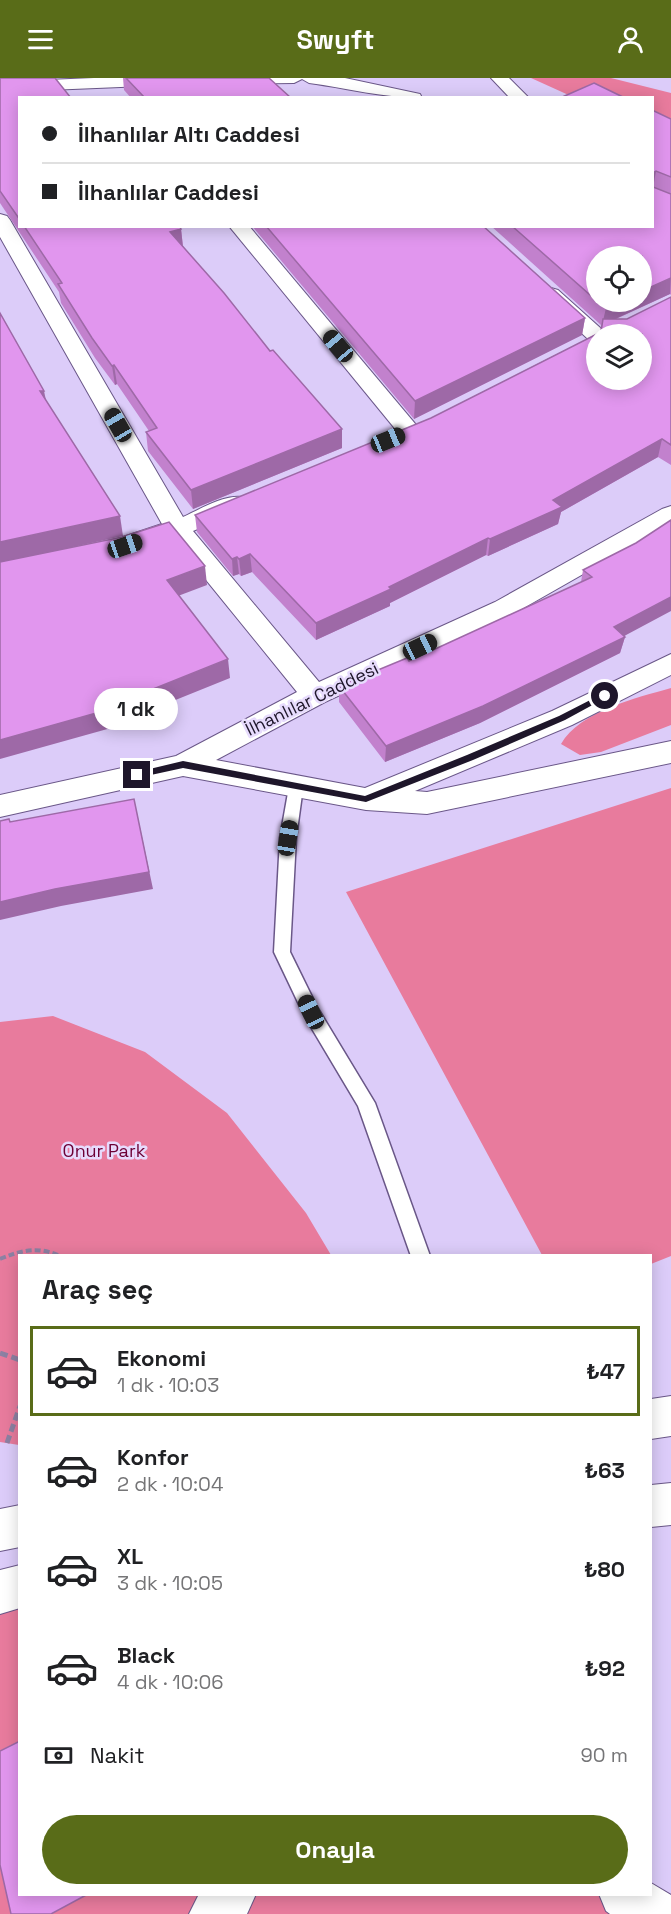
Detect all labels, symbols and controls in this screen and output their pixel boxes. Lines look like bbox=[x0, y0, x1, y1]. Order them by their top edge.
text: Swyft bbox=[297, 22, 374, 57]
icon: menu bbox=[24, 23, 57, 56]
icon: person bbox=[614, 23, 647, 56]
text: İlhanlılar Altı Caddesi bbox=[78, 120, 300, 148]
text: İlhanlılar Caddesi bbox=[78, 178, 259, 206]
map controls bbox=[586, 246, 652, 390]
button: locate bbox=[586, 246, 652, 312]
button: layers bbox=[586, 324, 652, 390]
car bbox=[320, 326, 356, 366]
car bbox=[101, 405, 135, 445]
car bbox=[368, 425, 408, 455]
car bbox=[105, 532, 145, 560]
car bbox=[400, 631, 440, 663]
street label: İlhanlılar Caddesi bbox=[241, 656, 382, 741]
route start bbox=[591, 682, 618, 709]
callout: 1 dk bbox=[95, 688, 179, 730]
text: 1 dk bbox=[117, 696, 155, 722]
route end bbox=[123, 761, 150, 788]
car bbox=[276, 819, 300, 857]
car bbox=[295, 992, 327, 1032]
park label: Onur Park bbox=[63, 1139, 146, 1162]
text: Araç seç bbox=[42, 1272, 153, 1307]
icon: car bbox=[45, 1344, 99, 1398]
text: Ekonomi bbox=[117, 1344, 206, 1372]
text: ₺47 bbox=[586, 1357, 625, 1385]
text: 1 dk · 10:03 bbox=[117, 1372, 219, 1398]
icon: car bbox=[45, 1443, 99, 1497]
text: Konfor bbox=[117, 1443, 189, 1471]
text: ₺63 bbox=[584, 1456, 625, 1484]
text: 2 dk · 10:04 bbox=[117, 1471, 223, 1497]
icon: car bbox=[45, 1542, 99, 1596]
text: XL bbox=[117, 1542, 143, 1570]
text: ₺80 bbox=[584, 1555, 625, 1583]
text: 3 dk · 10:05 bbox=[117, 1570, 223, 1596]
icon: car bbox=[45, 1641, 99, 1695]
text: Black bbox=[117, 1641, 175, 1669]
text: ₺92 bbox=[585, 1654, 625, 1682]
text: 4 dk · 10:06 bbox=[117, 1669, 224, 1695]
icon: cash bbox=[42, 1739, 75, 1772]
text: Nakit bbox=[90, 1741, 145, 1769]
text: 90 m bbox=[581, 1742, 628, 1768]
button: Onayla bbox=[42, 1815, 628, 1884]

